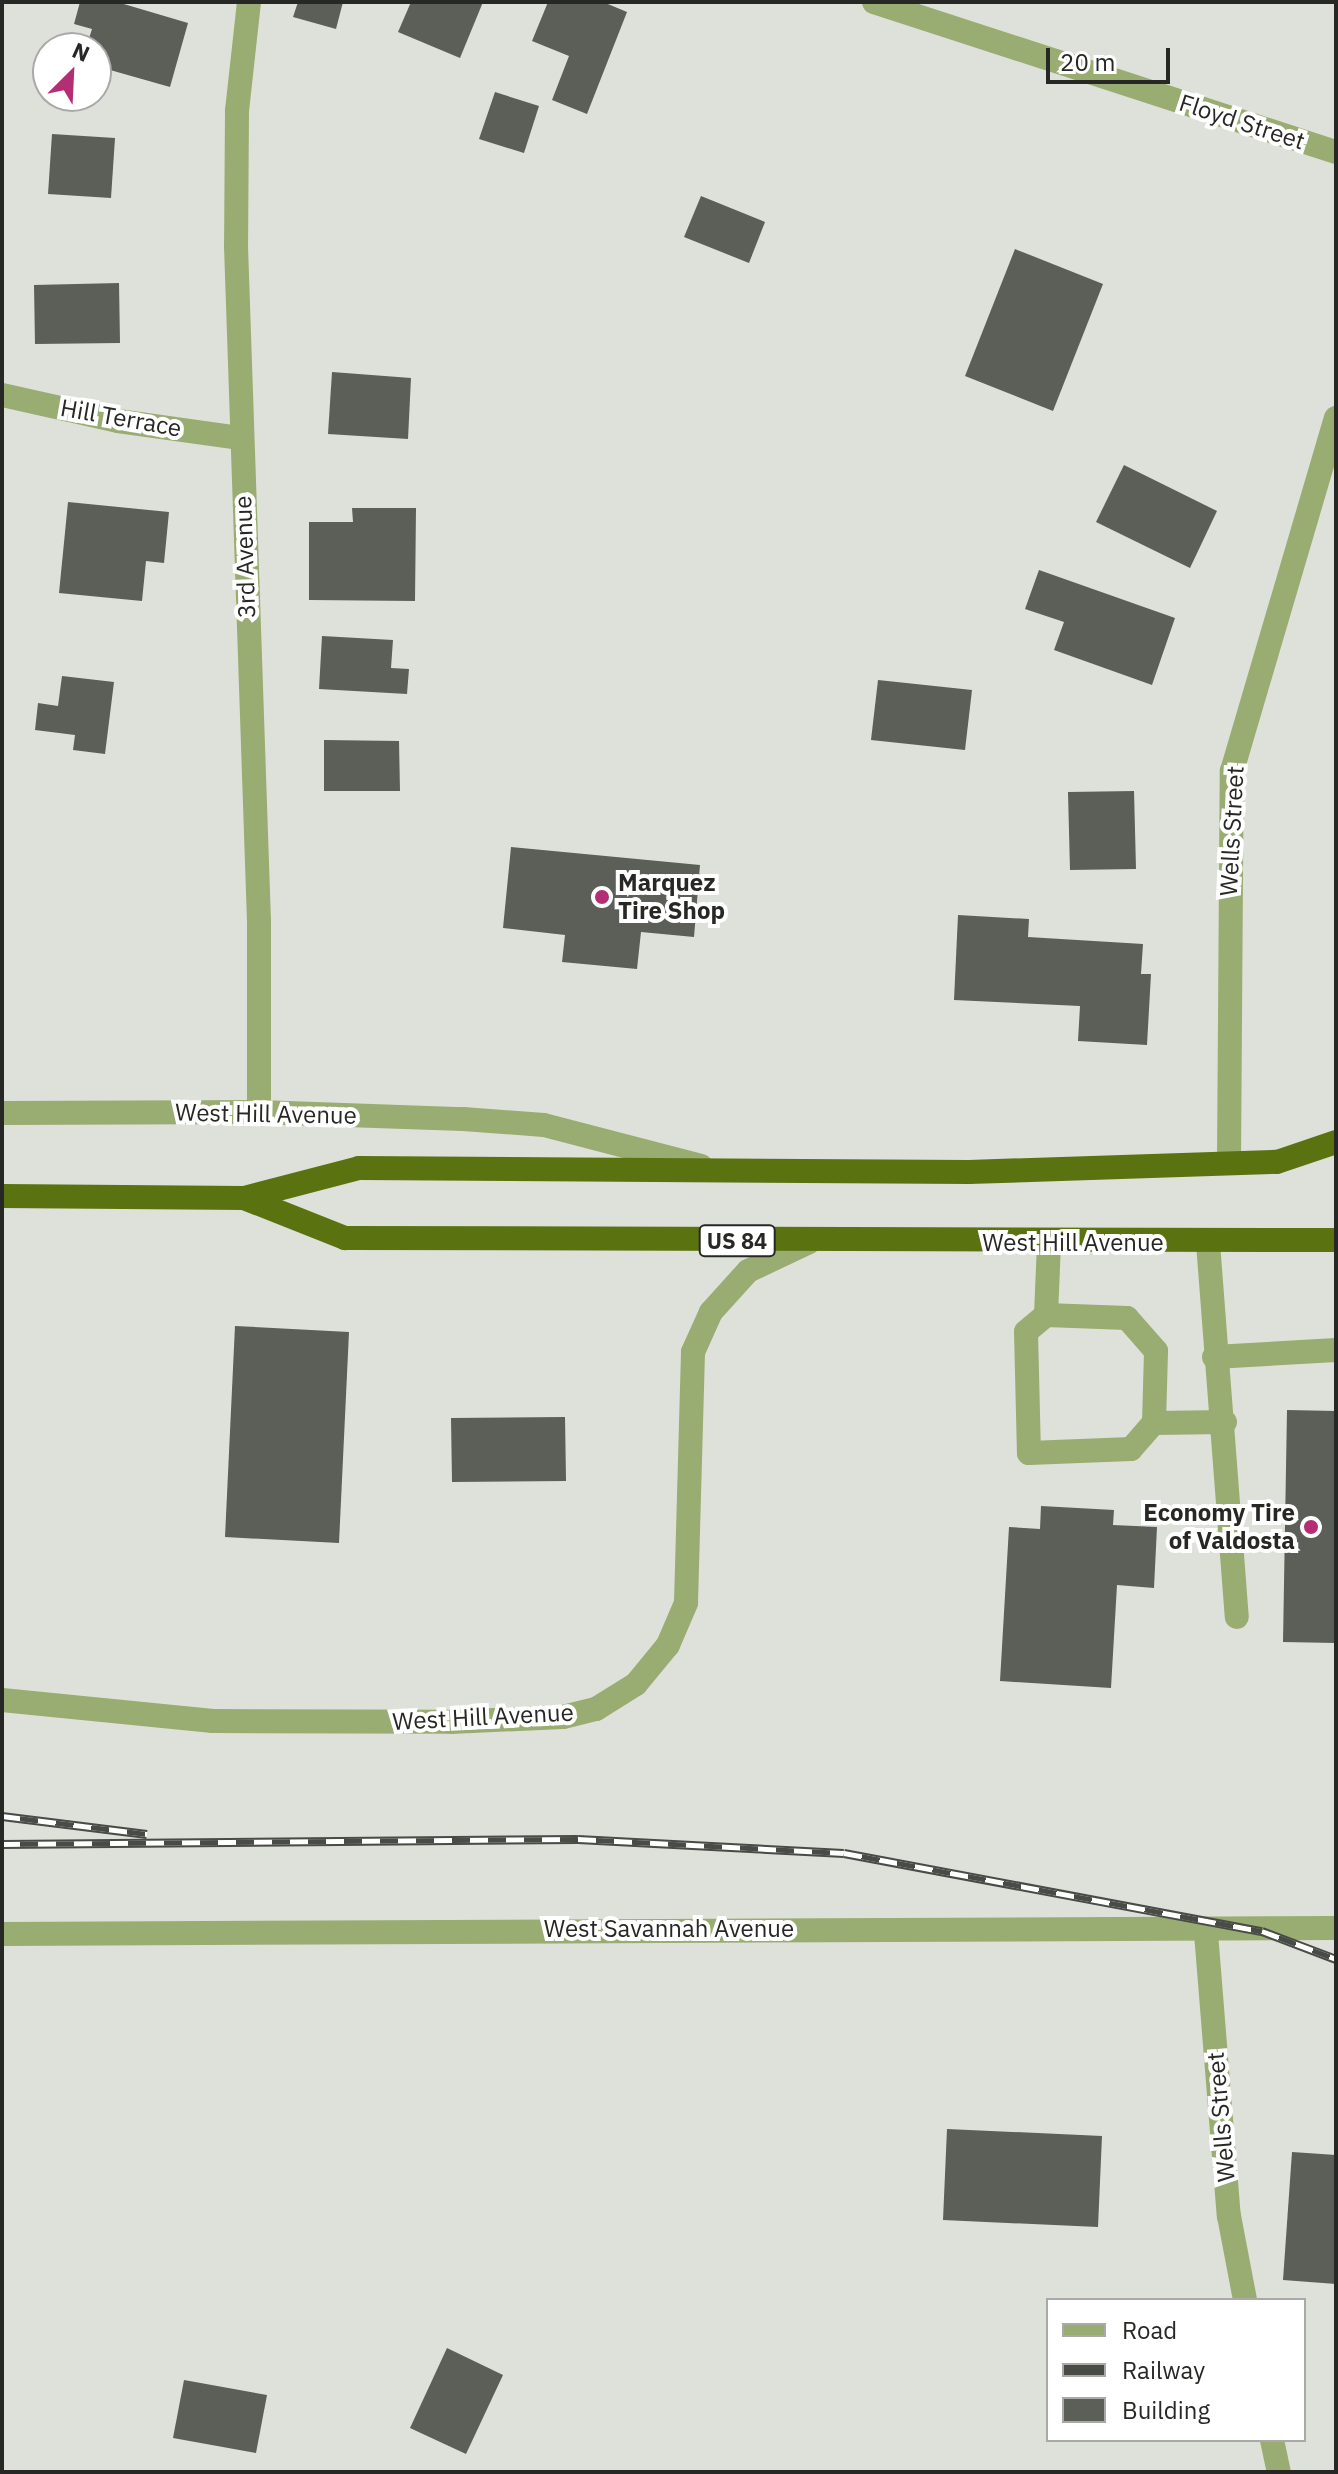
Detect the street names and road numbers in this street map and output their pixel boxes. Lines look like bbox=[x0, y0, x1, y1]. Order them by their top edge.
street label: Floyd Street bbox=[1175, 88, 1309, 156]
street label: Hill Terrace bbox=[58, 393, 184, 443]
street label: 3rd Avenue bbox=[228, 495, 262, 619]
street label: Wells Street bbox=[1214, 765, 1250, 897]
street label: West Hill Avenue bbox=[175, 1098, 357, 1130]
road number: US 84 bbox=[697, 1223, 777, 1259]
street label: West Hill Avenue bbox=[982, 1229, 1164, 1257]
street label: West Hill Avenue bbox=[392, 1698, 574, 1736]
street label: West Savannah Avenue bbox=[544, 1915, 794, 1943]
street label: Wells Street bbox=[1201, 2051, 1241, 2183]

